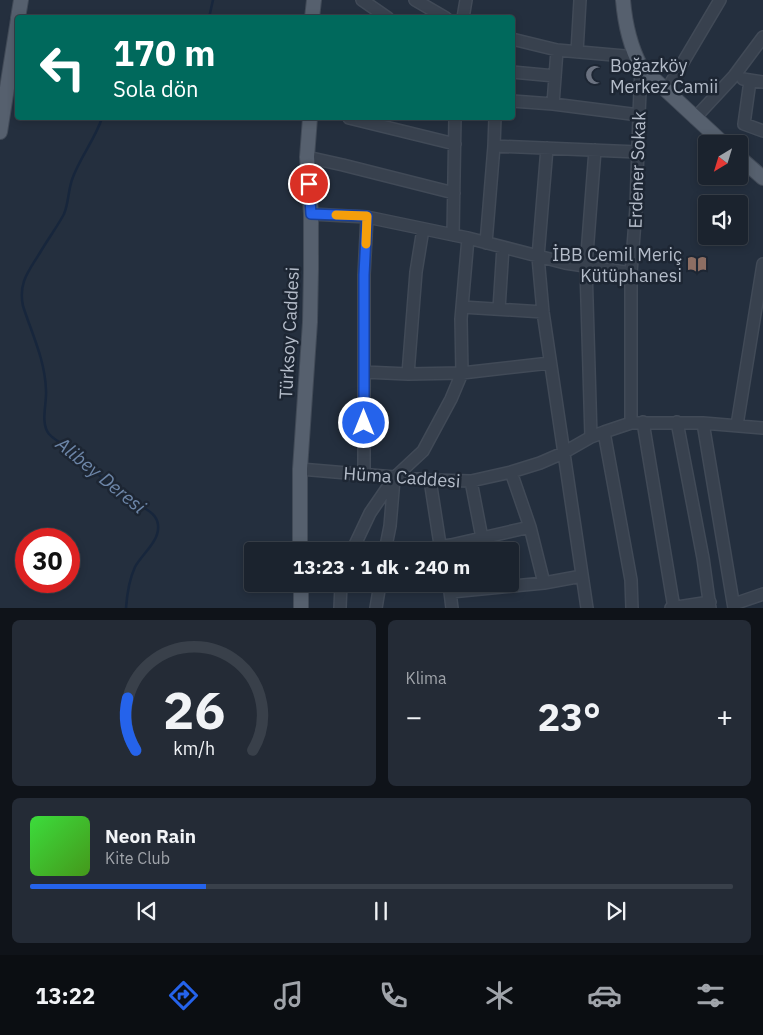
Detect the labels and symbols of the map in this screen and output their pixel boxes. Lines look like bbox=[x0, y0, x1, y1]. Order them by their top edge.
place label: Boğazköy Merkez Camii bbox=[610, 54, 718, 98]
mosque icon: Boğazköy Merkez Camii bbox=[584, 64, 606, 86]
street label: Erdener Sokak bbox=[623, 110, 651, 229]
north arrow bbox=[698, 135, 748, 185]
pin bbox=[288, 163, 330, 205]
place label: İBB Cemil Meriç Kütüphanesi bbox=[552, 243, 682, 287]
library icon: İBB Cemil Meriç Kütüphanesi bbox=[686, 253, 708, 275]
street label: Türksoy Caddesi bbox=[274, 266, 304, 400]
position arrow bbox=[337, 396, 389, 448]
water label: Alibey Deresi bbox=[50, 431, 152, 519]
street label: Hüma Caddesi bbox=[343, 461, 461, 493]
speed limit sign: 30 bbox=[15, 528, 80, 593]

